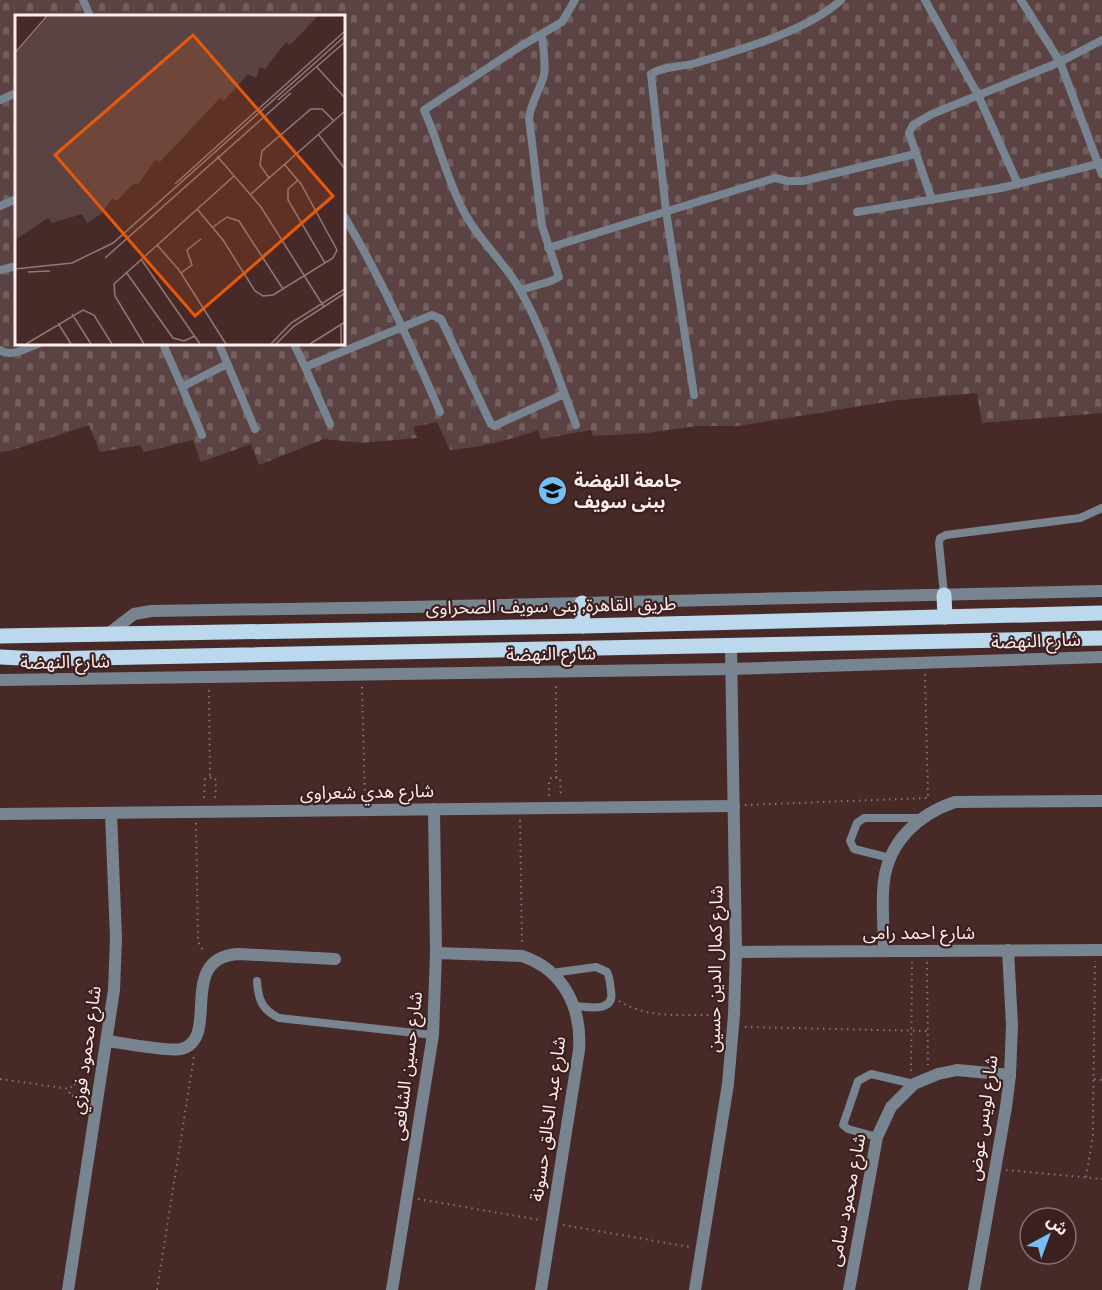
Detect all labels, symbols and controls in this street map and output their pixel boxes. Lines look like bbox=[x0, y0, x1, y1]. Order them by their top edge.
inset map bbox=[15, 15, 345, 345]
place label: جامعة النهضة ببنى سويف bbox=[574, 469, 681, 512]
school or university icon: جامعة النهضة ببنى سويف bbox=[537, 475, 569, 507]
street label: طريق القاهرة, بنى سويف الصحراوى bbox=[426, 592, 676, 619]
street label: شارع النهضة bbox=[991, 627, 1081, 657]
street label: شارع النهضة bbox=[506, 641, 596, 669]
street label: شارع النهضة bbox=[20, 649, 110, 677]
street label: شارع هدي شعراوى bbox=[300, 779, 434, 807]
street label: شارع كمال الدين حسين bbox=[702, 885, 730, 1053]
street label: شارع احمد رامى bbox=[863, 921, 975, 947]
street label: شارع محمود فوزي bbox=[65, 984, 109, 1116]
street label: شارع حسين الشافعى bbox=[386, 990, 430, 1142]
street label: شارع عبد الخالق حسونة bbox=[525, 1035, 573, 1203]
street label: شارع لويس عوض bbox=[962, 1054, 1006, 1183]
street label: شارع محمود سامى bbox=[822, 1132, 874, 1269]
north arrow bbox=[1018, 1206, 1078, 1266]
text: ش bbox=[1043, 1210, 1073, 1239]

